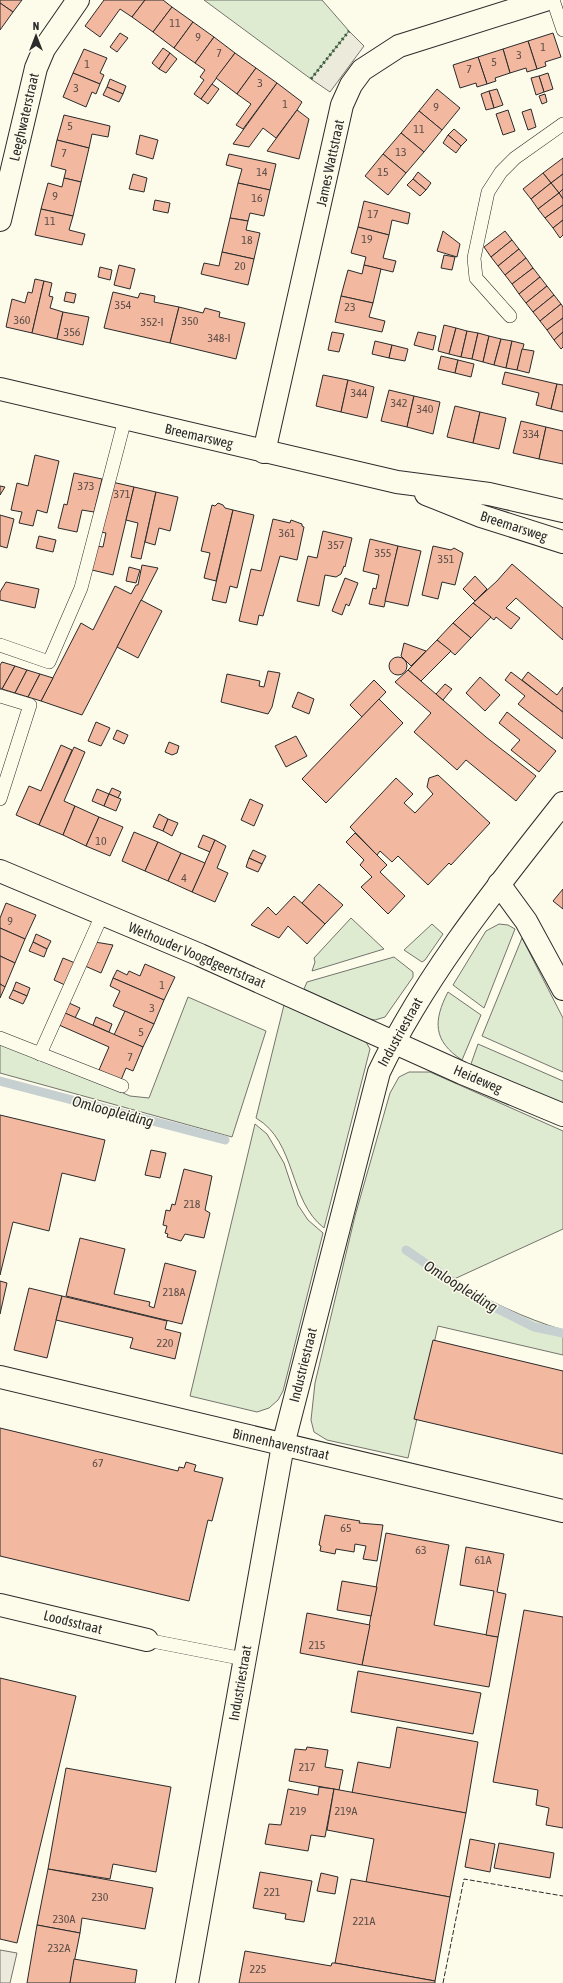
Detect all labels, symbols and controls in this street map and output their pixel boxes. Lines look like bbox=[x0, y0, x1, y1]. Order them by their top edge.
north arrow bbox=[16, 16, 56, 56]
house number: 11 bbox=[169, 16, 181, 30]
text: N bbox=[33, 20, 39, 32]
house number: 9 bbox=[195, 30, 201, 44]
house number: 1 bbox=[540, 40, 546, 54]
house number: 7 bbox=[216, 46, 222, 60]
house number: 3 bbox=[516, 48, 522, 62]
house number: 5 bbox=[491, 55, 497, 69]
house number: 1 bbox=[84, 57, 90, 71]
house number: 7 bbox=[466, 62, 472, 76]
street label: Leeghwaterstraat bbox=[6, 71, 42, 163]
house number: 3 bbox=[257, 76, 263, 90]
house number: 3 bbox=[73, 81, 79, 95]
house number: 1 bbox=[282, 97, 288, 111]
house number: 9 bbox=[433, 100, 439, 114]
street label: James Wattstraat bbox=[313, 118, 347, 208]
house number: 5 bbox=[67, 119, 73, 133]
house number: 11 bbox=[413, 122, 425, 136]
house number: 13 bbox=[395, 145, 407, 159]
house number: 7 bbox=[61, 146, 67, 160]
house number: 14 bbox=[256, 165, 268, 179]
house number: 15 bbox=[377, 165, 389, 179]
house number: 9 bbox=[52, 189, 58, 203]
house number: 16 bbox=[251, 191, 263, 205]
house number: 17 bbox=[367, 207, 379, 221]
house number: 11 bbox=[44, 214, 56, 228]
house number: 19 bbox=[361, 232, 373, 246]
house number: 18 bbox=[241, 233, 253, 247]
house number: 20 bbox=[234, 259, 246, 273]
house number: 354 bbox=[115, 298, 132, 312]
house number: 23 bbox=[344, 300, 356, 314]
house number: 360 bbox=[14, 313, 31, 327]
house number: 350 bbox=[182, 314, 199, 328]
house number: 352-I bbox=[141, 315, 163, 329]
house number: 356 bbox=[64, 325, 81, 339]
house number: 348-I bbox=[208, 331, 230, 345]
house number: 344 bbox=[351, 386, 368, 400]
house number: 342 bbox=[391, 396, 407, 410]
house number: 340 bbox=[417, 402, 434, 416]
street label: Breemarsweg bbox=[163, 420, 235, 452]
house number: 334 bbox=[523, 427, 540, 441]
house number: 373 bbox=[78, 479, 94, 493]
house number: 371 bbox=[114, 487, 131, 501]
street label: Breemarsweg bbox=[478, 508, 550, 544]
house number: 361 bbox=[279, 526, 296, 540]
house number: 357 bbox=[328, 538, 345, 552]
house number: 355 bbox=[375, 546, 391, 560]
house number: 351 bbox=[438, 552, 455, 566]
house number: 10 bbox=[95, 834, 107, 848]
house number: 4 bbox=[181, 871, 187, 885]
house number: 9 bbox=[7, 914, 13, 928]
street label: Wethouder Voogdgeertstraat bbox=[126, 919, 268, 991]
house number: 1 bbox=[159, 978, 165, 992]
street label: Industriestraat bbox=[375, 995, 425, 1069]
house number: 3 bbox=[149, 1001, 155, 1015]
house number: 5 bbox=[138, 1025, 144, 1039]
house number: 7 bbox=[127, 1050, 133, 1064]
street label: Heideweg bbox=[451, 1062, 505, 1096]
water label: Omloopleiding bbox=[71, 1092, 155, 1130]
house number: 218 bbox=[184, 1197, 201, 1211]
water label: Omloopleiding bbox=[421, 1257, 501, 1315]
house number: 218A bbox=[163, 1285, 186, 1299]
street label: Industriestraat bbox=[286, 1326, 320, 1404]
house number: 220 bbox=[157, 1336, 174, 1350]
street label: Binnenhavenstraat bbox=[231, 1425, 331, 1463]
house number: 67 bbox=[92, 1456, 104, 1470]
house number: 65 bbox=[340, 1521, 352, 1535]
house number: 63 bbox=[415, 1543, 427, 1557]
house number: 61A bbox=[474, 1553, 492, 1567]
street label: Loodsstraat bbox=[42, 1607, 104, 1637]
house number: 215 bbox=[309, 1638, 325, 1652]
street label: Industriestraat bbox=[225, 1644, 255, 1722]
house number: 217 bbox=[299, 1760, 316, 1774]
house number: 219 bbox=[290, 1804, 307, 1818]
house number: 219A bbox=[335, 1804, 358, 1818]
house number: 221 bbox=[264, 1885, 281, 1899]
house number: 230 bbox=[92, 1890, 109, 1904]
house number: 230A bbox=[53, 1912, 76, 1926]
house number: 221A bbox=[353, 1914, 376, 1928]
house number: 232A bbox=[48, 1941, 71, 1955]
house number: 225 bbox=[250, 1962, 266, 1976]

